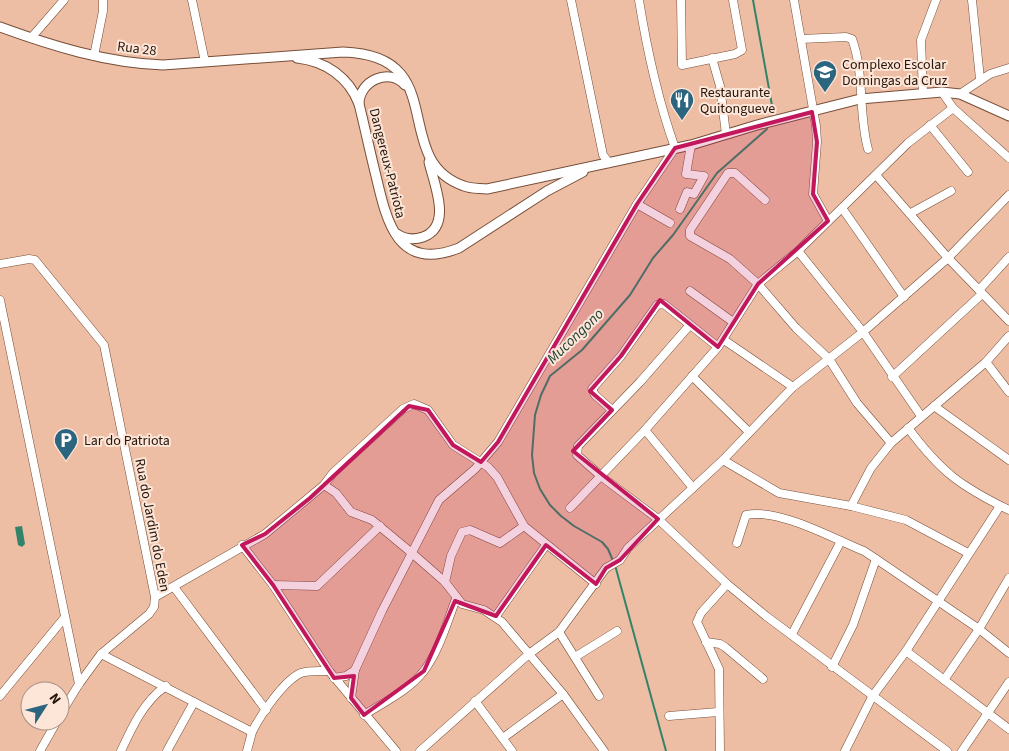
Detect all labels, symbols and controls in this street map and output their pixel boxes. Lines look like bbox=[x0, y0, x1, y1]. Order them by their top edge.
street label: Rua 28 bbox=[116, 37, 158, 61]
place label: Complexo Escolar Domingas da Cruz bbox=[842, 55, 948, 91]
school or university icon: Complexo Escolar Domingas da Cruz bbox=[812, 59, 838, 93]
place label: Restaurante Quitongueve bbox=[700, 83, 775, 119]
restaurant icon: Restaurante Quitongueve bbox=[669, 87, 695, 121]
street label: Dangereux-Patriota bbox=[364, 106, 410, 220]
water label: Mucongono bbox=[542, 304, 609, 369]
parking icon: Lar do Patriota bbox=[53, 427, 79, 461]
place label: Lar do Patriota bbox=[84, 431, 170, 451]
street label: Rua do Jardim do Eden bbox=[129, 457, 175, 594]
north arrow bbox=[20, 681, 70, 731]
text: N bbox=[44, 689, 66, 709]

